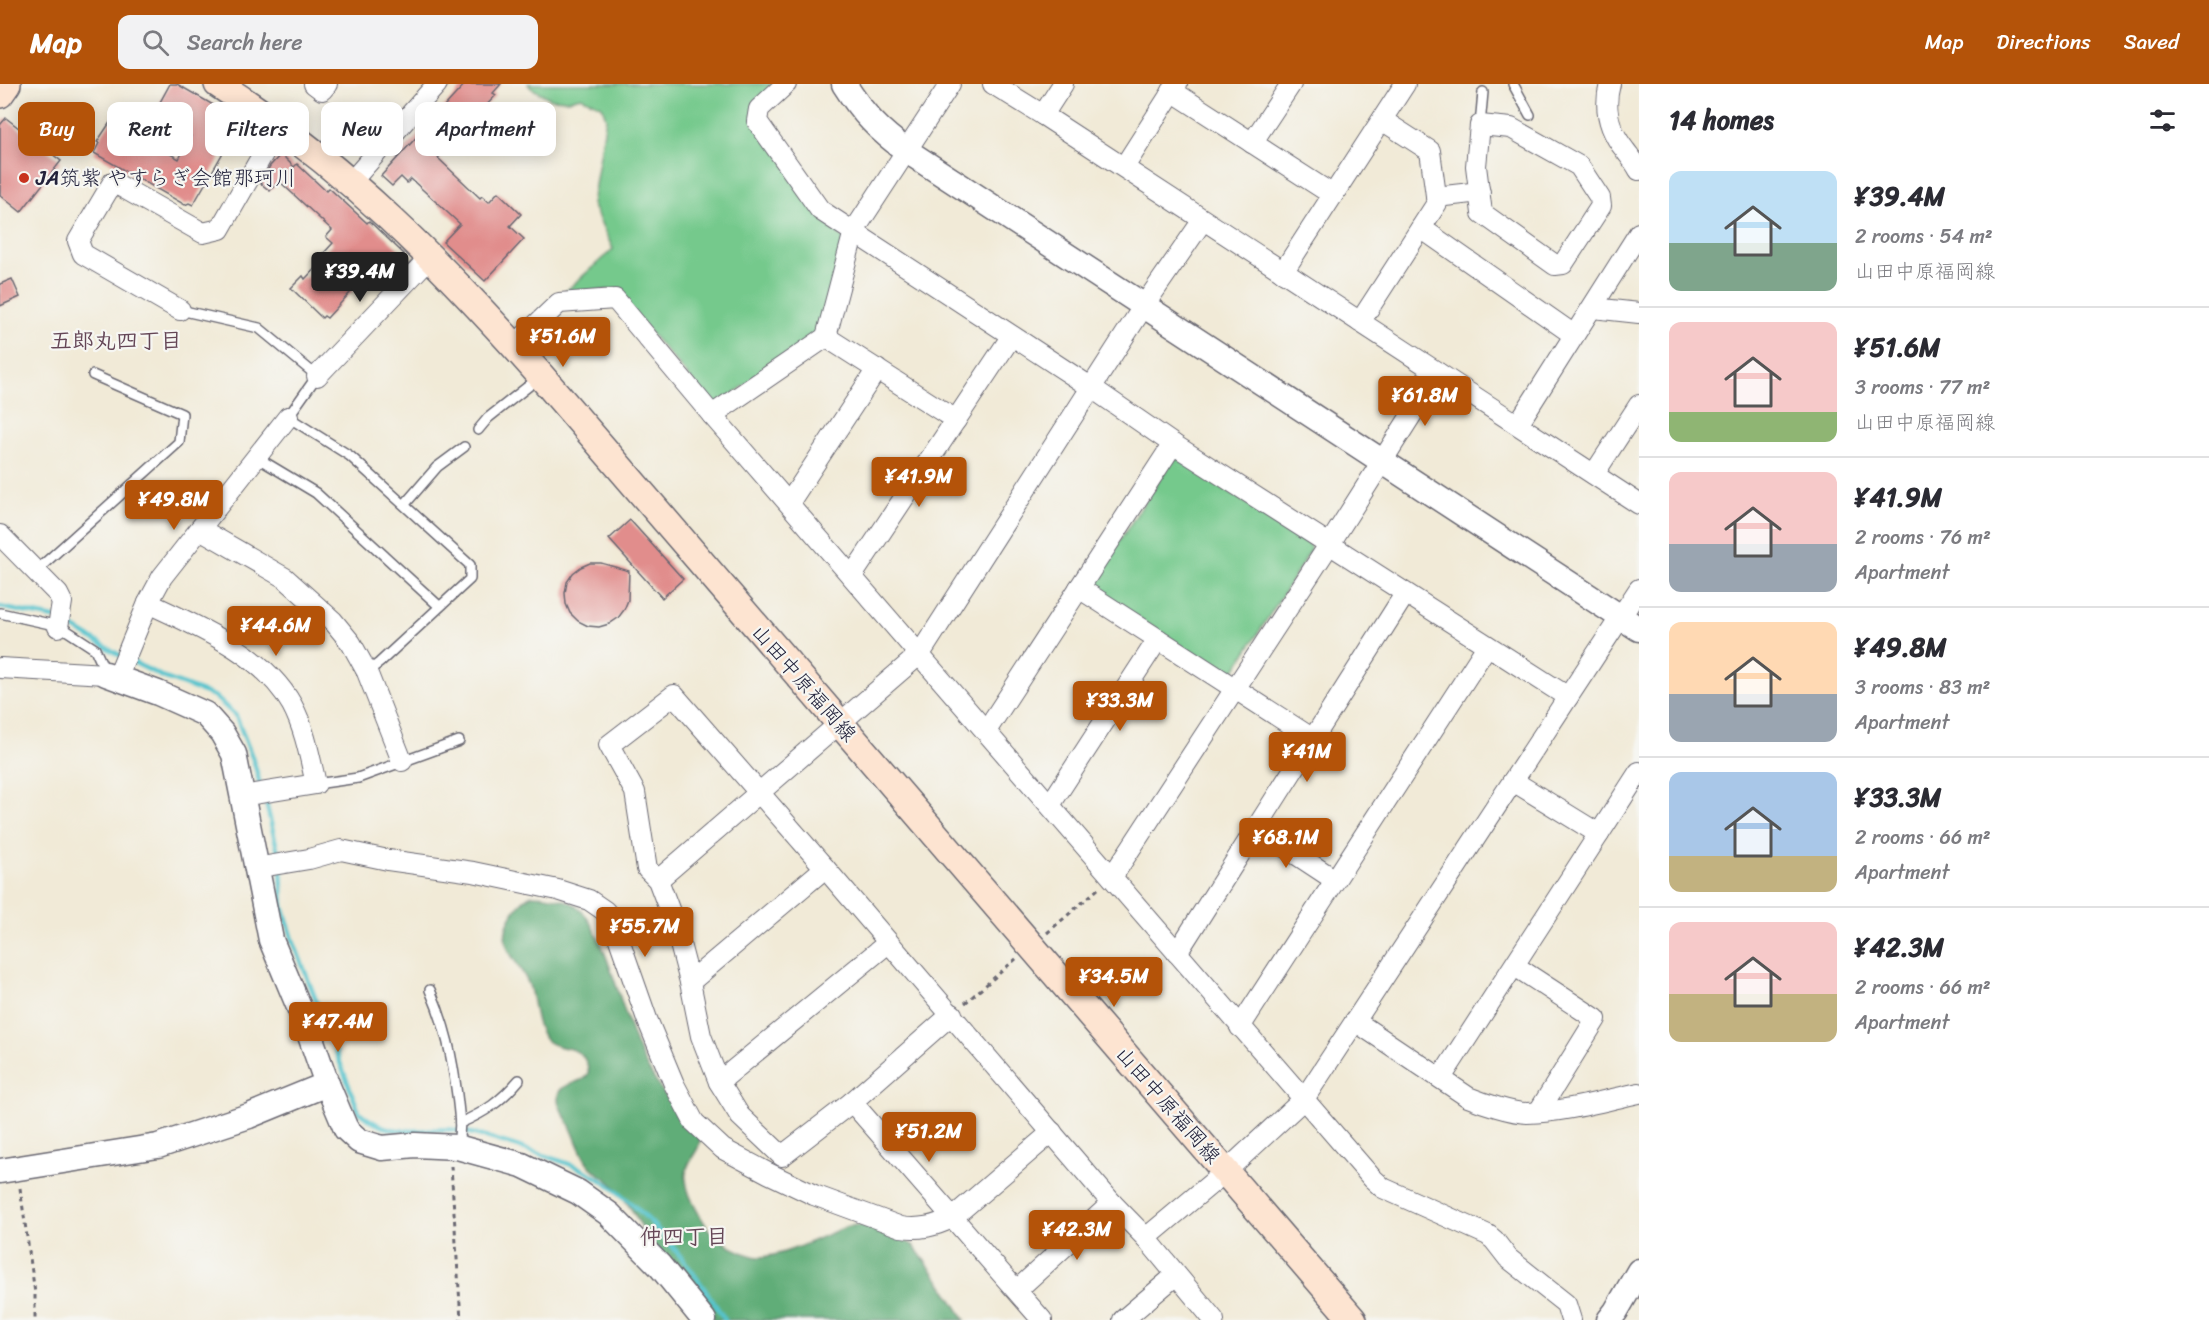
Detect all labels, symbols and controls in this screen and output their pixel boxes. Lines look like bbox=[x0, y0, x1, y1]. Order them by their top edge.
search box bbox=[118, 15, 538, 69]
text: Map bbox=[30, 18, 82, 67]
text: Search here bbox=[187, 23, 303, 62]
text: Map bbox=[1925, 23, 1963, 61]
text: Directions bbox=[1996, 23, 2091, 61]
text: Saved bbox=[2124, 23, 2179, 61]
icon: search bbox=[139, 26, 172, 59]
text: 14 homes bbox=[1669, 97, 1774, 143]
chip: Buy bbox=[18, 102, 95, 156]
chip: Rent bbox=[107, 102, 193, 156]
chip: Filters bbox=[205, 102, 309, 156]
chip: New bbox=[321, 102, 403, 156]
chip: Apartment bbox=[415, 102, 556, 156]
icon: filters bbox=[2146, 104, 2179, 137]
place label: JA筑紫 やすらぎ会館那珂川 bbox=[35, 159, 296, 197]
marker: JA筑紫 やすらぎ会館那珂川 bbox=[17, 171, 31, 185]
text: ¥39.4M bbox=[1855, 173, 1945, 219]
icon: home bbox=[1717, 195, 1789, 267]
text: 2 rooms · 54 m² bbox=[1855, 219, 1993, 254]
pin: ¥39.4M bbox=[311, 252, 409, 303]
text: ¥39.4M bbox=[325, 254, 395, 289]
text: 山田中原福岡線 bbox=[1855, 254, 1995, 289]
pin: ¥51.6M bbox=[514, 317, 612, 368]
text: ¥51.6M bbox=[530, 319, 596, 354]
district label: 五郎丸四丁目 bbox=[50, 321, 182, 360]
text: ¥51.6M bbox=[1855, 324, 1940, 370]
icon: home bbox=[1717, 346, 1789, 418]
text: 3 rooms · 77 m² bbox=[1855, 370, 1990, 405]
pin: ¥61.8M bbox=[1376, 376, 1474, 427]
text: ¥61.8M bbox=[1392, 378, 1458, 413]
text: 山田中原福岡線 bbox=[1855, 405, 1995, 440]
pin: ¥41.9M bbox=[870, 457, 968, 508]
text: ¥41.9M bbox=[886, 459, 952, 494]
text: ¥41.9M bbox=[1855, 474, 1942, 520]
pin: ¥49.8M bbox=[125, 480, 223, 531]
text: ¥49.8M bbox=[139, 482, 209, 517]
icon: home bbox=[1717, 496, 1789, 568]
text: 2 rooms · 76 m² bbox=[1855, 520, 1991, 555]
text: Apartment bbox=[1855, 555, 1949, 590]
pin: ¥44.6M bbox=[227, 606, 325, 657]
text: ¥44.6M bbox=[241, 608, 311, 643]
street label: 山田中原福岡線 bbox=[741, 615, 867, 751]
text: ¥49.8M bbox=[1855, 624, 1946, 670]
icon: home bbox=[1717, 646, 1789, 718]
text: 3 rooms · 83 m² bbox=[1855, 670, 1990, 705]
pin: ¥33.3M bbox=[1071, 681, 1169, 732]
text: ¥33.3M bbox=[1087, 683, 1153, 718]
text: Apartment bbox=[1855, 705, 1949, 740]
pin: ¥41M bbox=[1271, 732, 1343, 783]
text: ¥41M bbox=[1283, 734, 1331, 769]
text: ¥33.3M bbox=[1855, 774, 1941, 820]
icon: home bbox=[1717, 796, 1789, 868]
pin: ¥68.1M bbox=[1237, 818, 1335, 869]
text: ¥68.1M bbox=[1253, 820, 1319, 855]
text: 2 rooms · 66 m² bbox=[1855, 820, 1991, 855]
text: Apartment bbox=[1855, 855, 1949, 890]
pin: ¥55.7M bbox=[596, 907, 694, 958]
text: ¥55.7M bbox=[610, 909, 680, 944]
text: ¥42.3M bbox=[1855, 924, 1944, 970]
icon: home bbox=[1717, 946, 1789, 1018]
pin: ¥34.5M bbox=[1065, 957, 1163, 1008]
text: ¥34.5M bbox=[1079, 959, 1149, 994]
text: 2 rooms · 66 m² bbox=[1855, 970, 1991, 1005]
pin: ¥47.4M bbox=[289, 1002, 387, 1053]
text: ¥47.4M bbox=[303, 1004, 373, 1039]
text: Apartment bbox=[1855, 1005, 1949, 1040]
street label: 山田中原福岡線 bbox=[1105, 1037, 1231, 1173]
pin: ¥51.2M bbox=[880, 1112, 978, 1163]
text: ¥51.2M bbox=[896, 1114, 962, 1149]
pin: ¥42.3M bbox=[1028, 1210, 1126, 1261]
text: ¥42.3M bbox=[1043, 1212, 1111, 1247]
district label: 仲四丁目 bbox=[640, 1217, 728, 1256]

